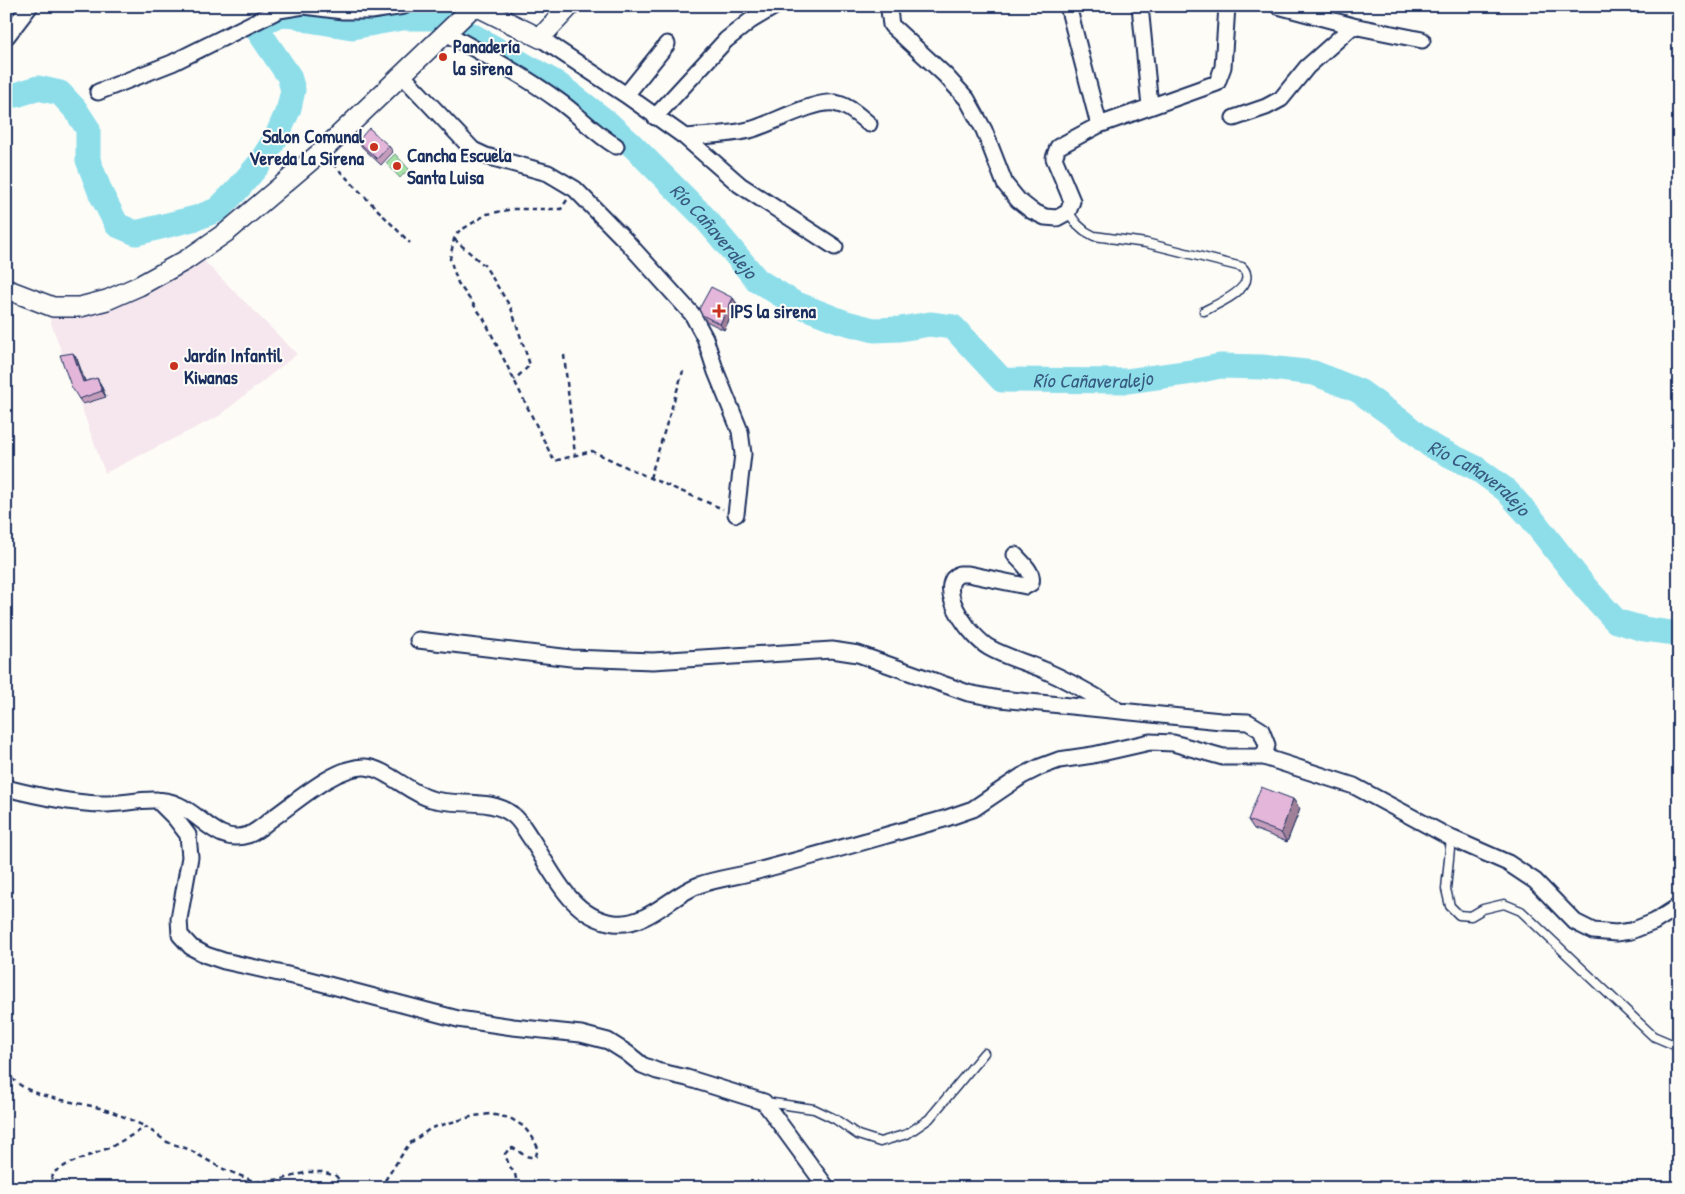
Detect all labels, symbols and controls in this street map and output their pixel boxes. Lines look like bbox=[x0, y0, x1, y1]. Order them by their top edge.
place label: Panadería la sirena bbox=[453, 33, 520, 81]
marker: Panadería la sirena bbox=[437, 51, 449, 63]
place label: Salon Comunal Vereda La Sirena bbox=[249, 123, 365, 171]
marker: Salon Comunal Vereda La Sirena bbox=[368, 141, 380, 153]
place label: Cancha Escuela Santa Luisa bbox=[407, 142, 512, 190]
marker: Cancha Escuela Santa Luisa bbox=[391, 160, 403, 172]
water label: Río Cañaveralejo bbox=[665, 177, 765, 286]
place label: IPS la sirena bbox=[730, 298, 817, 324]
marker: IPS la sirena bbox=[712, 304, 726, 318]
place label: Jardín Infantil Kiwanas bbox=[184, 342, 283, 390]
marker: Jardín Infantil Kiwanas bbox=[168, 360, 180, 372]
water label: Río Cañaveralejo bbox=[1033, 363, 1156, 394]
water label: Río Cañaveralejo bbox=[1424, 433, 1538, 523]

